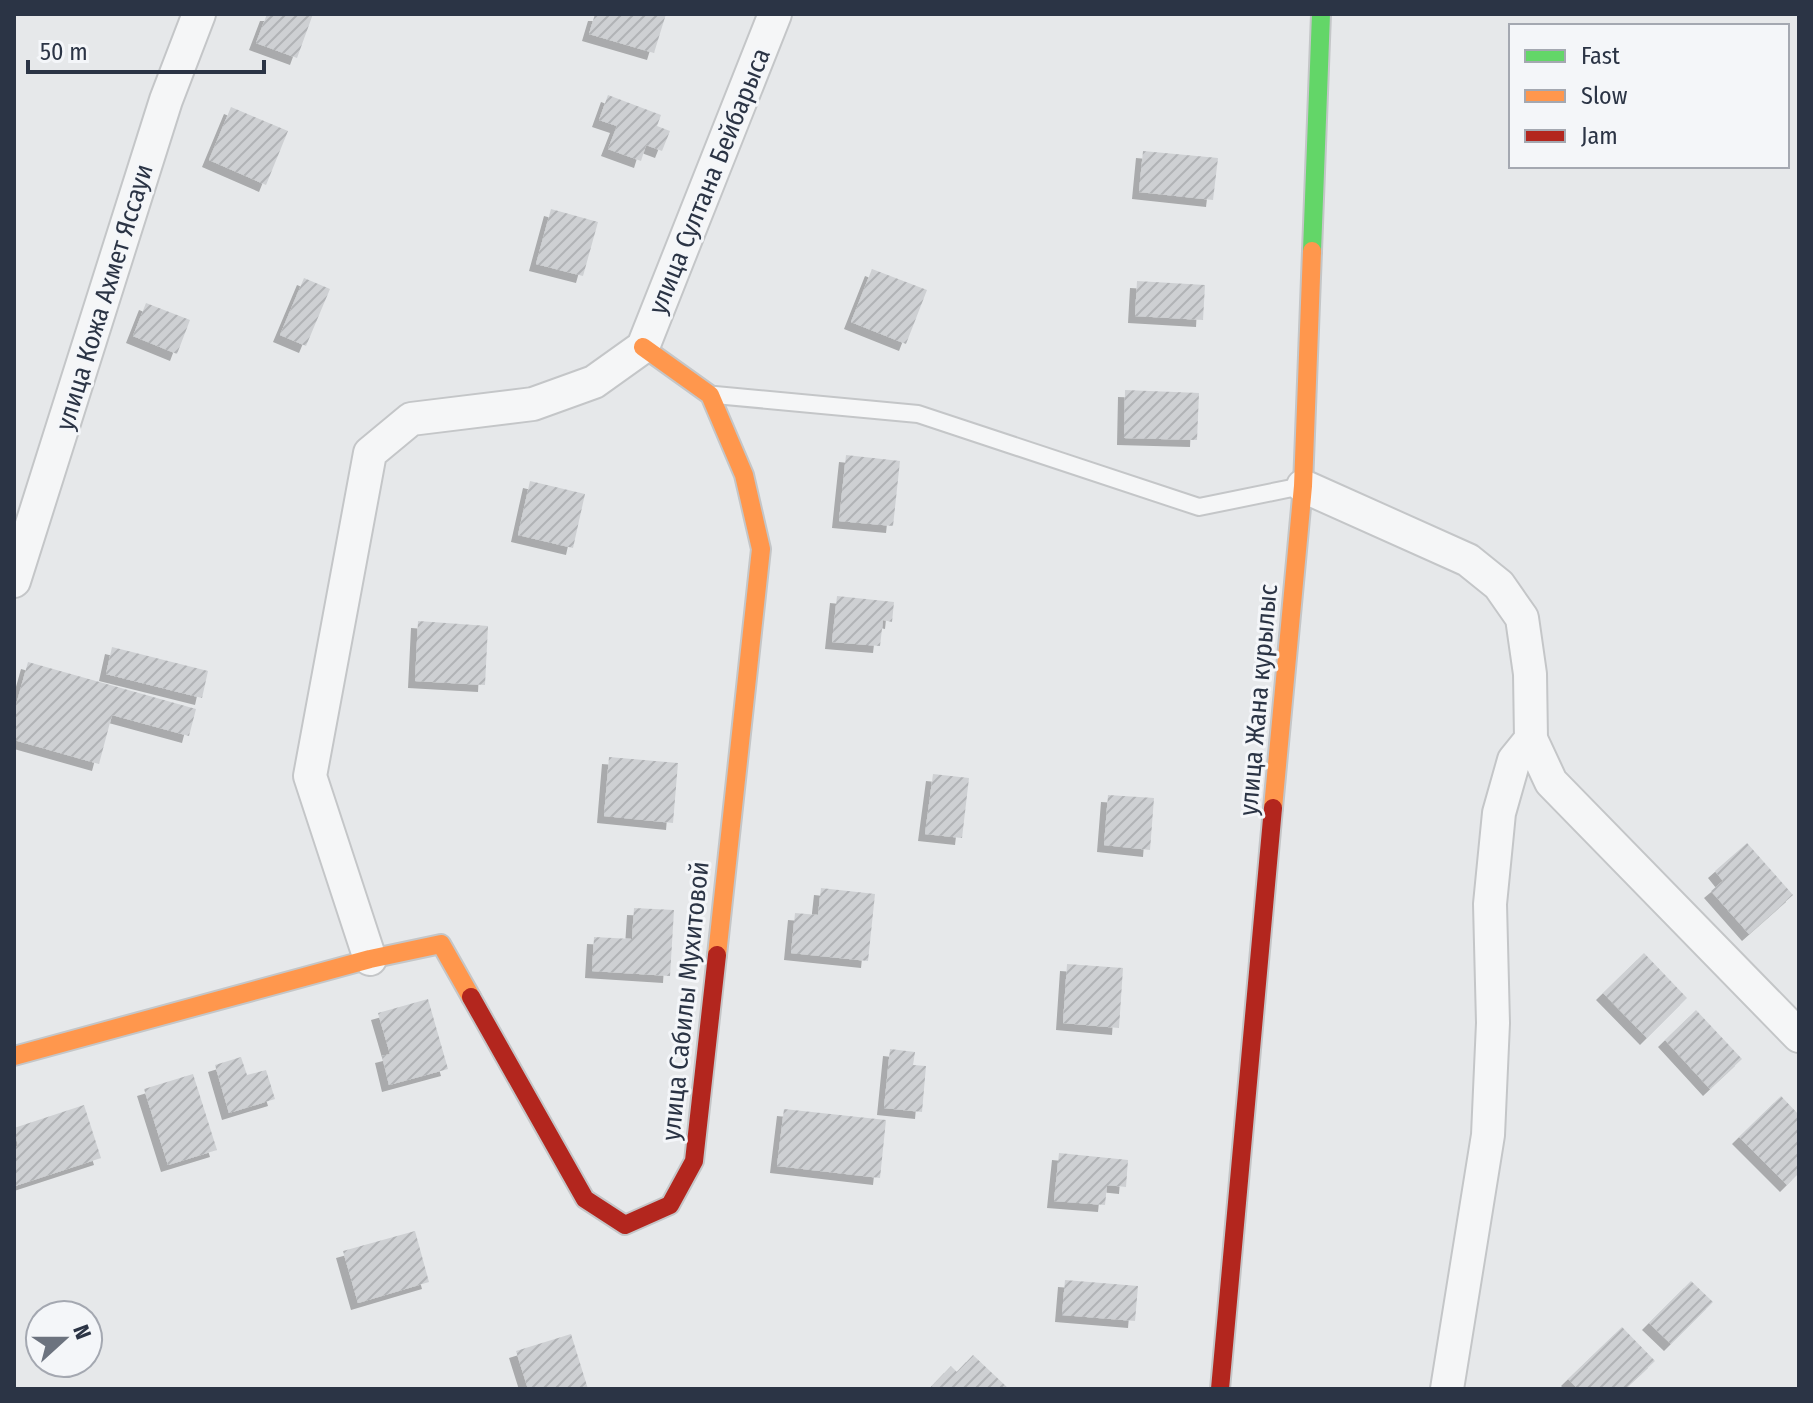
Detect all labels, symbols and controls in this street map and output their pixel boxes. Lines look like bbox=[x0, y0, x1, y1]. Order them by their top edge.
scale bar bbox=[28, 24, 264, 74]
legend bbox=[1509, 24, 1789, 168]
text: 50 m bbox=[40, 38, 88, 66]
text: Fast bbox=[1581, 42, 1620, 70]
street label: улица Султана Бейбарыса bbox=[642, 44, 777, 319]
text: Slow bbox=[1581, 82, 1628, 110]
text: Jam bbox=[1581, 122, 1618, 150]
street label: улица Кожа Ахмет Яссауи bbox=[49, 160, 160, 434]
street label: улица Жана курылыс bbox=[1233, 583, 1284, 817]
street label: улица Сабилы Мухитовой bbox=[655, 860, 716, 1142]
north arrow bbox=[24, 1299, 104, 1379]
text: N bbox=[67, 1321, 97, 1343]

